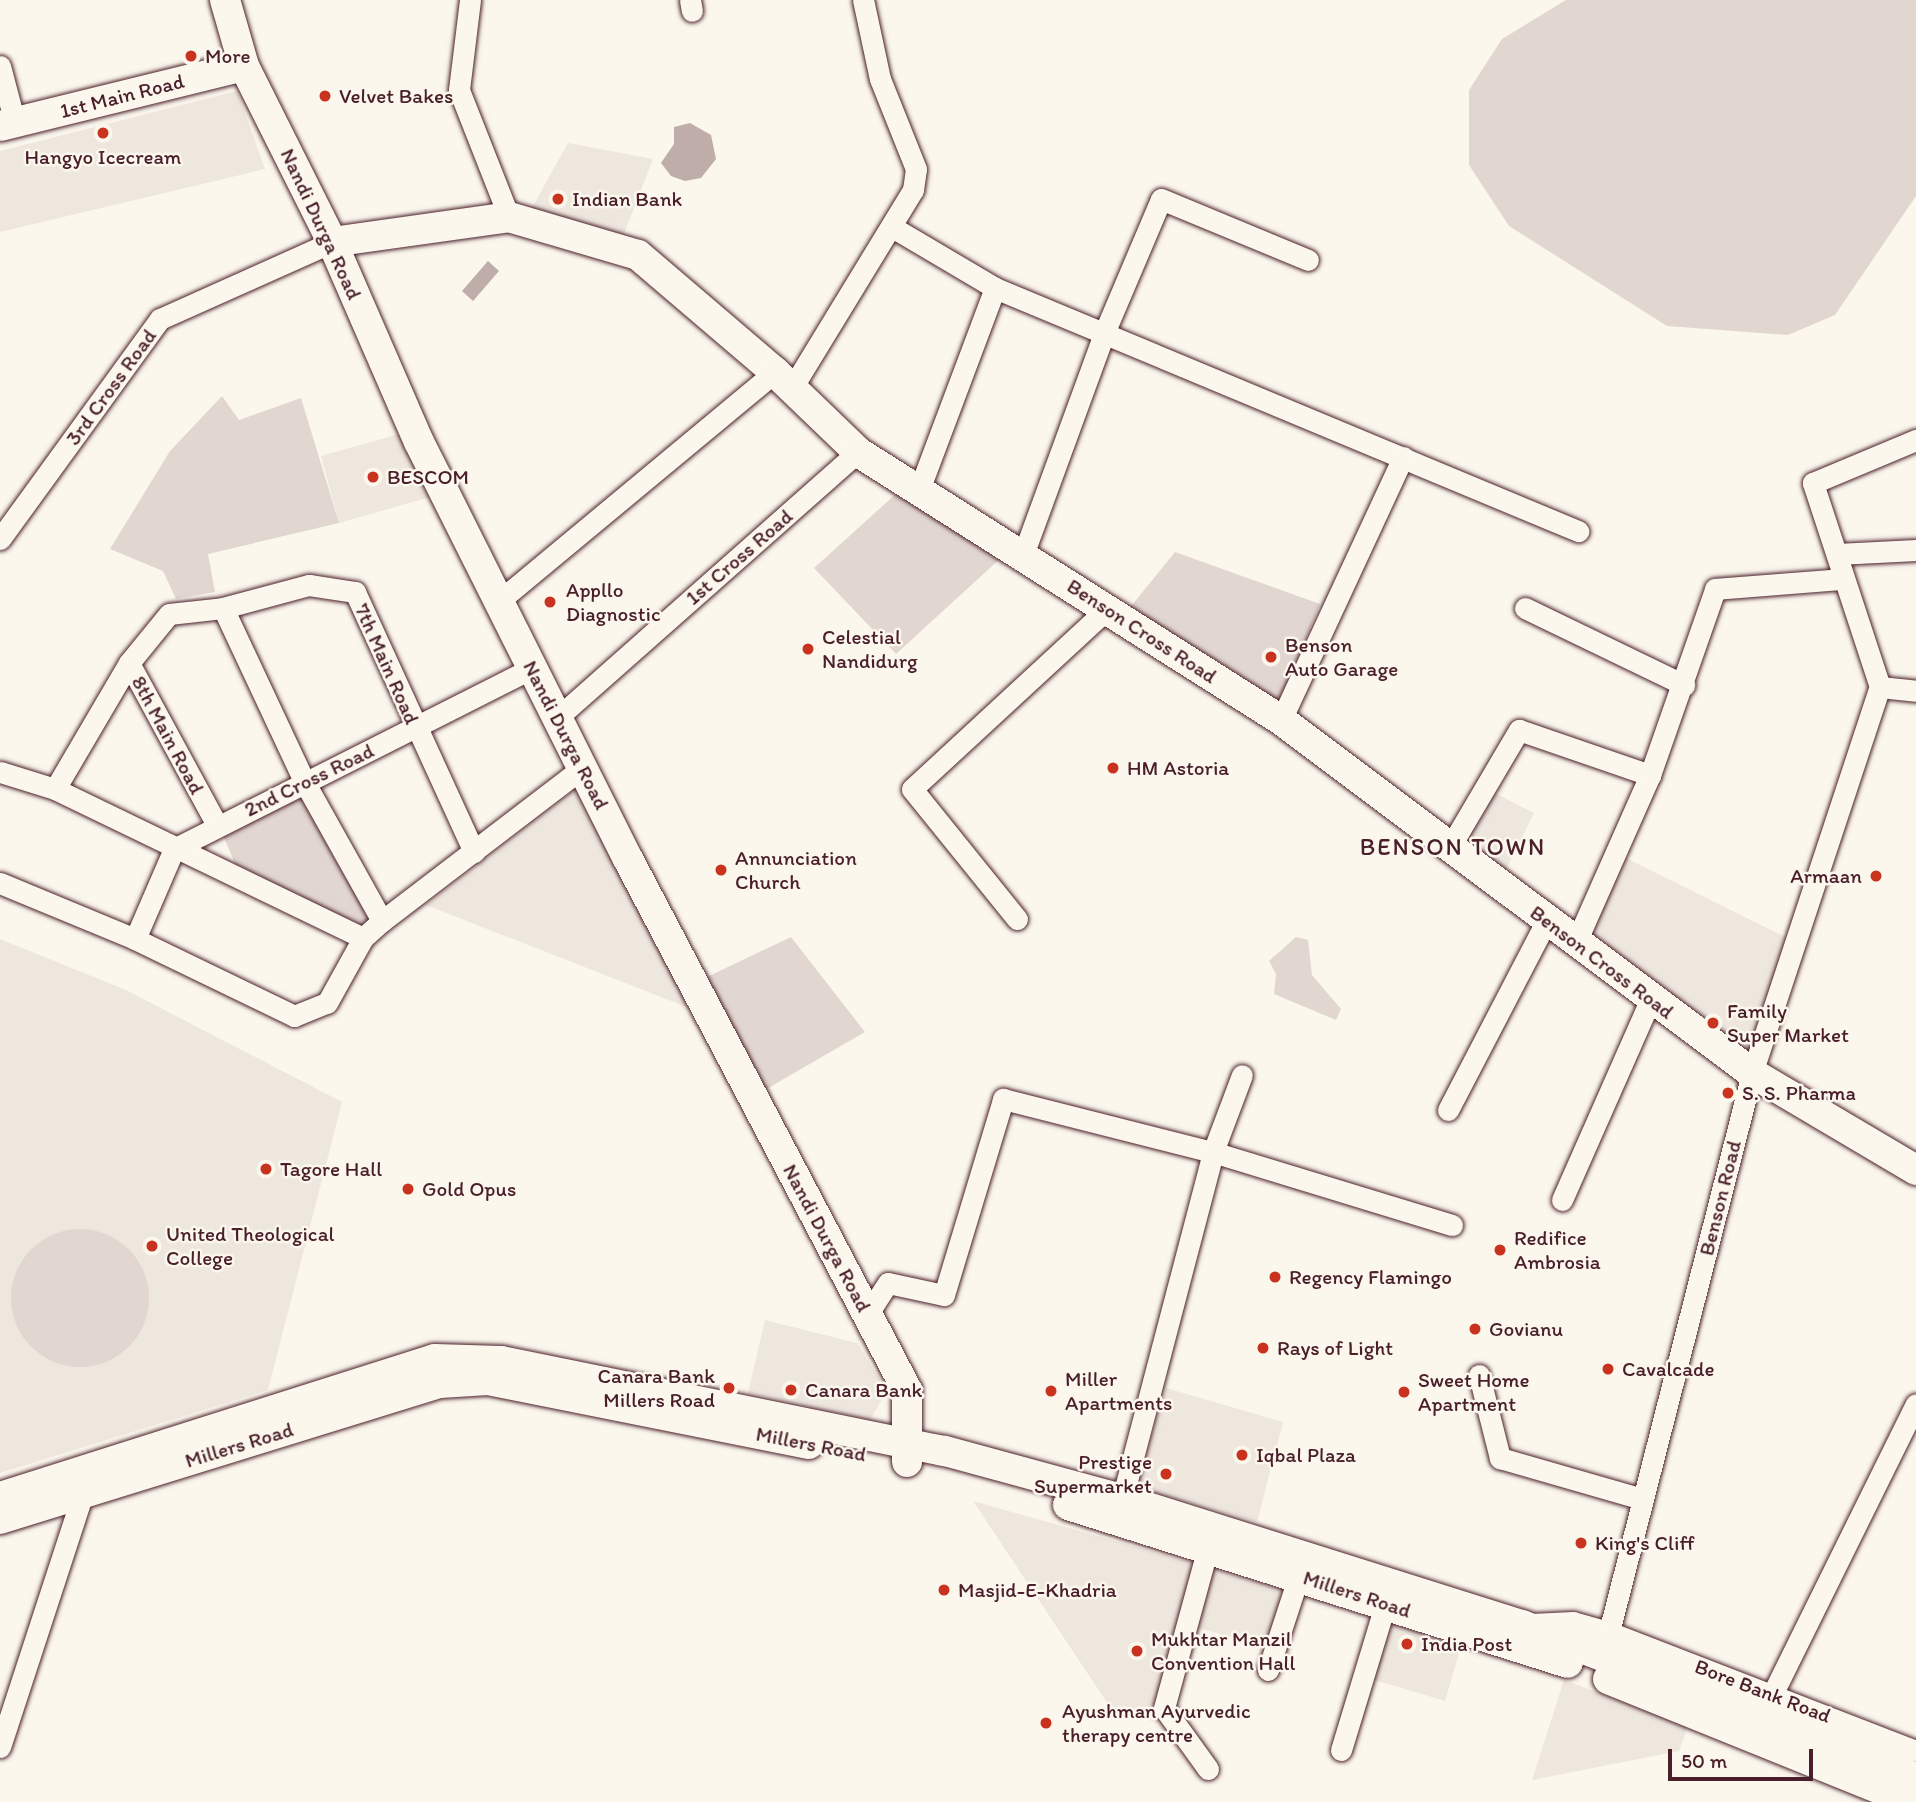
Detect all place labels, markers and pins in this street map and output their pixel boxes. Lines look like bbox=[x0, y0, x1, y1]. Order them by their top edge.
place label: More bbox=[205, 43, 251, 69]
marker: More bbox=[183, 48, 199, 64]
place label: Velvet Bakes bbox=[339, 83, 453, 109]
marker: Velvet Bakes bbox=[317, 88, 333, 104]
marker: Hangyo Icecream bbox=[95, 125, 111, 141]
place label: Hangyo Icecream bbox=[24, 144, 182, 170]
place label: Indian Bank bbox=[572, 186, 682, 212]
marker: Indian Bank bbox=[550, 191, 566, 207]
place label: BESCOM bbox=[387, 464, 469, 490]
marker: BESCOM bbox=[365, 469, 381, 485]
place label: Appllo Diagnostic bbox=[566, 577, 661, 627]
marker: Appllo Diagnostic bbox=[540, 592, 560, 612]
place label: Celestial Nandidurg bbox=[822, 624, 918, 674]
place label: Benson Auto Garage bbox=[1285, 632, 1398, 682]
marker: Celestial Nandidurg bbox=[800, 641, 816, 657]
marker: Benson Auto Garage bbox=[1263, 649, 1279, 665]
place label: HM Astoria bbox=[1127, 755, 1229, 781]
marker: HM Astoria bbox=[1105, 760, 1121, 776]
place label: Annunciation Church bbox=[735, 845, 857, 895]
marker: Annunciation Church bbox=[713, 862, 729, 878]
place label: Armaan bbox=[1790, 863, 1862, 889]
marker: Armaan bbox=[1868, 868, 1884, 884]
place label: Family Super Market bbox=[1727, 998, 1849, 1048]
marker: Family Super Market bbox=[1705, 1015, 1721, 1031]
place label: S. S. Pharma bbox=[1742, 1080, 1856, 1106]
marker: S. S. Pharma bbox=[1720, 1085, 1736, 1101]
place label: Tagore Hall bbox=[280, 1156, 382, 1182]
marker: Tagore Hall bbox=[258, 1161, 274, 1177]
place label: Gold Opus bbox=[422, 1176, 516, 1202]
marker: Gold Opus bbox=[400, 1181, 416, 1197]
place label: United Theological College bbox=[166, 1221, 334, 1271]
place label: Redifice Ambrosia bbox=[1514, 1225, 1601, 1275]
marker: United Theological College bbox=[144, 1238, 160, 1254]
marker: Redifice Ambrosia bbox=[1492, 1242, 1508, 1258]
place label: Regency Flamingo bbox=[1289, 1264, 1451, 1290]
marker: Regency Flamingo bbox=[1267, 1269, 1283, 1285]
place label: Govianu bbox=[1489, 1316, 1563, 1342]
marker: Govianu bbox=[1467, 1321, 1483, 1337]
place label: Rays of Light bbox=[1277, 1335, 1393, 1361]
marker: Rays of Light bbox=[1255, 1340, 1271, 1356]
place label: Cavalcade bbox=[1622, 1356, 1715, 1382]
marker: Cavalcade bbox=[1600, 1361, 1616, 1377]
place label: Canara Bank Millers Road bbox=[598, 1363, 715, 1413]
place label: Miller Apartments bbox=[1065, 1366, 1172, 1416]
place label: Sweet Home Apartment bbox=[1418, 1367, 1530, 1417]
place label: Canara Bank bbox=[805, 1377, 922, 1403]
marker: Canara Bank Millers Road bbox=[721, 1380, 737, 1396]
marker: Canara Bank bbox=[783, 1382, 799, 1398]
marker: Miller Apartments bbox=[1043, 1383, 1059, 1399]
marker: Sweet Home Apartment bbox=[1396, 1384, 1412, 1400]
place label: Iqbal Plaza bbox=[1256, 1442, 1356, 1468]
marker: Iqbal Plaza bbox=[1234, 1447, 1250, 1463]
place label: Prestige Supermarket bbox=[1034, 1449, 1152, 1499]
marker: Prestige Supermarket bbox=[1158, 1466, 1174, 1482]
place label: King's Cliff bbox=[1595, 1530, 1695, 1556]
marker: King's Cliff bbox=[1573, 1535, 1589, 1551]
place label: Masjid-E-Khadria bbox=[958, 1577, 1117, 1603]
marker: Masjid-E-Khadria bbox=[936, 1582, 952, 1598]
place label: Mukhtar Manzil Convention Hall bbox=[1151, 1626, 1296, 1676]
place label: India Post bbox=[1421, 1631, 1512, 1657]
marker: India Post bbox=[1399, 1636, 1415, 1652]
marker: Mukhtar Manzil Convention Hall bbox=[1129, 1643, 1145, 1659]
place label: Ayushman Ayurvedic therapy centre bbox=[1062, 1698, 1250, 1748]
marker: Ayushman Ayurvedic therapy centre bbox=[1036, 1713, 1056, 1733]

